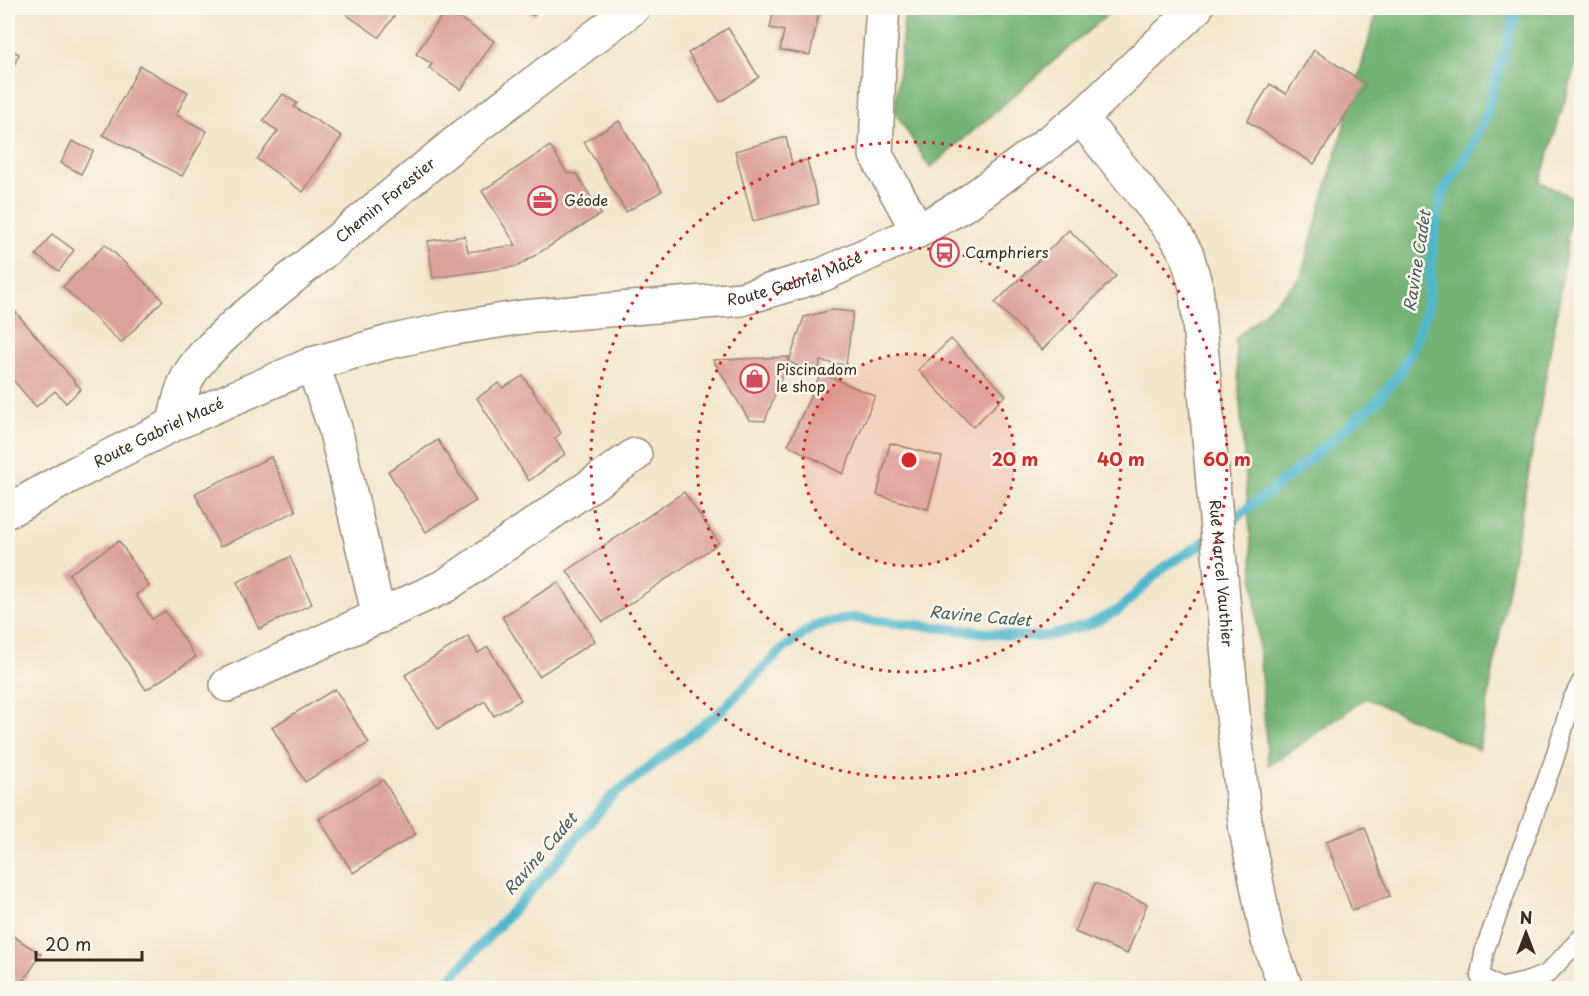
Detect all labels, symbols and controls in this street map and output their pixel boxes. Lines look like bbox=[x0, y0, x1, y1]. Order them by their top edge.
street label: Chemin Forestier bbox=[330, 151, 440, 248]
office icon: Géode bbox=[527, 185, 559, 217]
place label: Géode bbox=[564, 188, 608, 211]
water label: Ravine Cadet bbox=[1396, 206, 1436, 313]
bus stop icon: Camphriers bbox=[928, 237, 960, 269]
place label: Camphriers bbox=[965, 240, 1049, 263]
street label: Route Gabriel Macé bbox=[726, 245, 865, 310]
place label: Piscinadom le shop bbox=[776, 357, 857, 397]
shop icon: Piscinadom le shop bbox=[739, 363, 771, 395]
street label: Route Gabriel Macé bbox=[89, 391, 227, 472]
text: 20 m bbox=[992, 445, 1038, 472]
text: 40 m bbox=[1097, 445, 1145, 472]
text: 60 m bbox=[1203, 445, 1251, 472]
centre of rings bbox=[899, 450, 919, 470]
street label: Rue Marcel Vauthier bbox=[1204, 499, 1240, 648]
water label: Ravine Cadet bbox=[928, 599, 1034, 632]
water label: Ravine Cadet bbox=[497, 805, 583, 900]
north arrow bbox=[1496, 903, 1556, 963]
text: N bbox=[1520, 905, 1532, 929]
scale bar bbox=[36, 924, 142, 962]
text: 20 m bbox=[45, 930, 91, 957]

